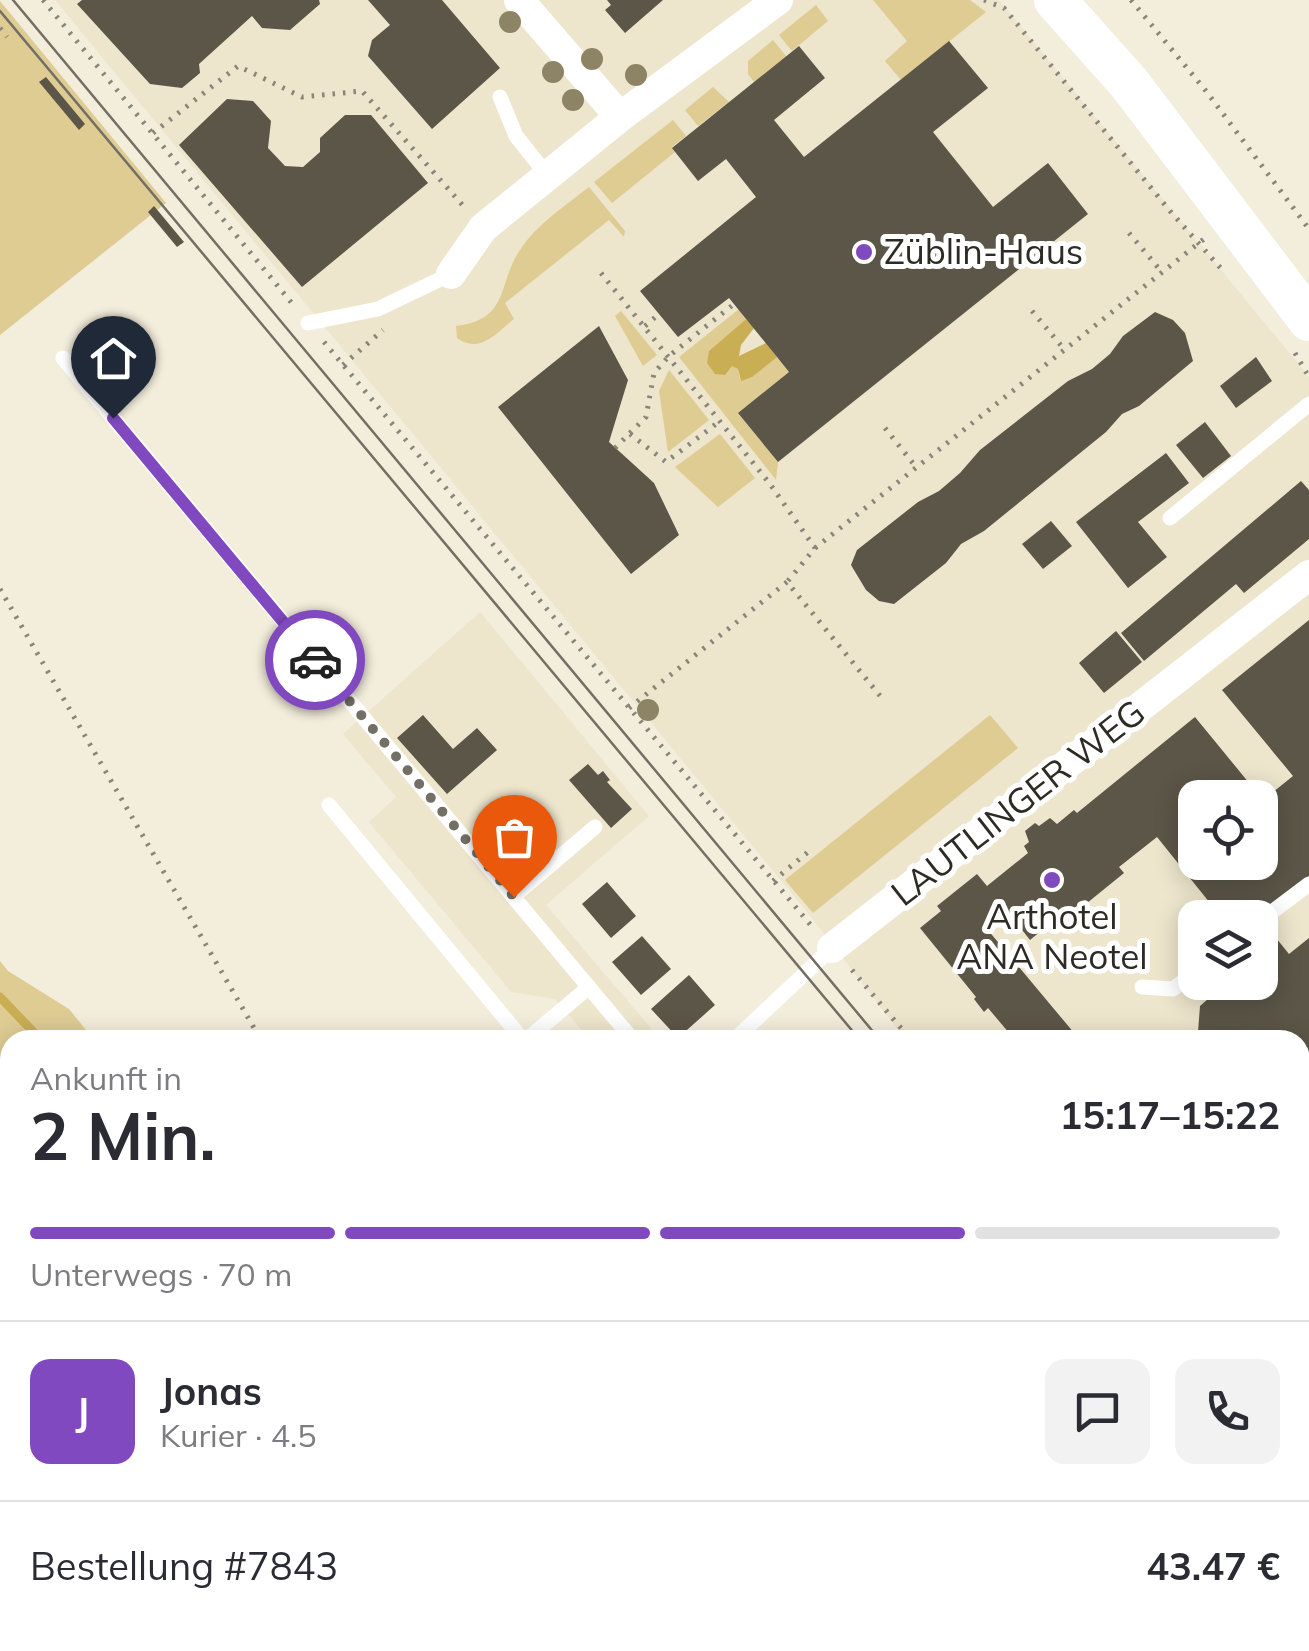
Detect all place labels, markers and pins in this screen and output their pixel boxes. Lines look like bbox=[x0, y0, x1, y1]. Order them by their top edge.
place label: Züblin-Haus bbox=[884, 229, 1083, 273]
marker: Züblin-Haus bbox=[853, 241, 875, 263]
pin bbox=[71, 316, 156, 419]
pin bbox=[472, 795, 557, 898]
marker: Arthotel ANA Neotel bbox=[1041, 869, 1063, 891]
place label: Arthotel ANA Neotel bbox=[956, 894, 1148, 978]

